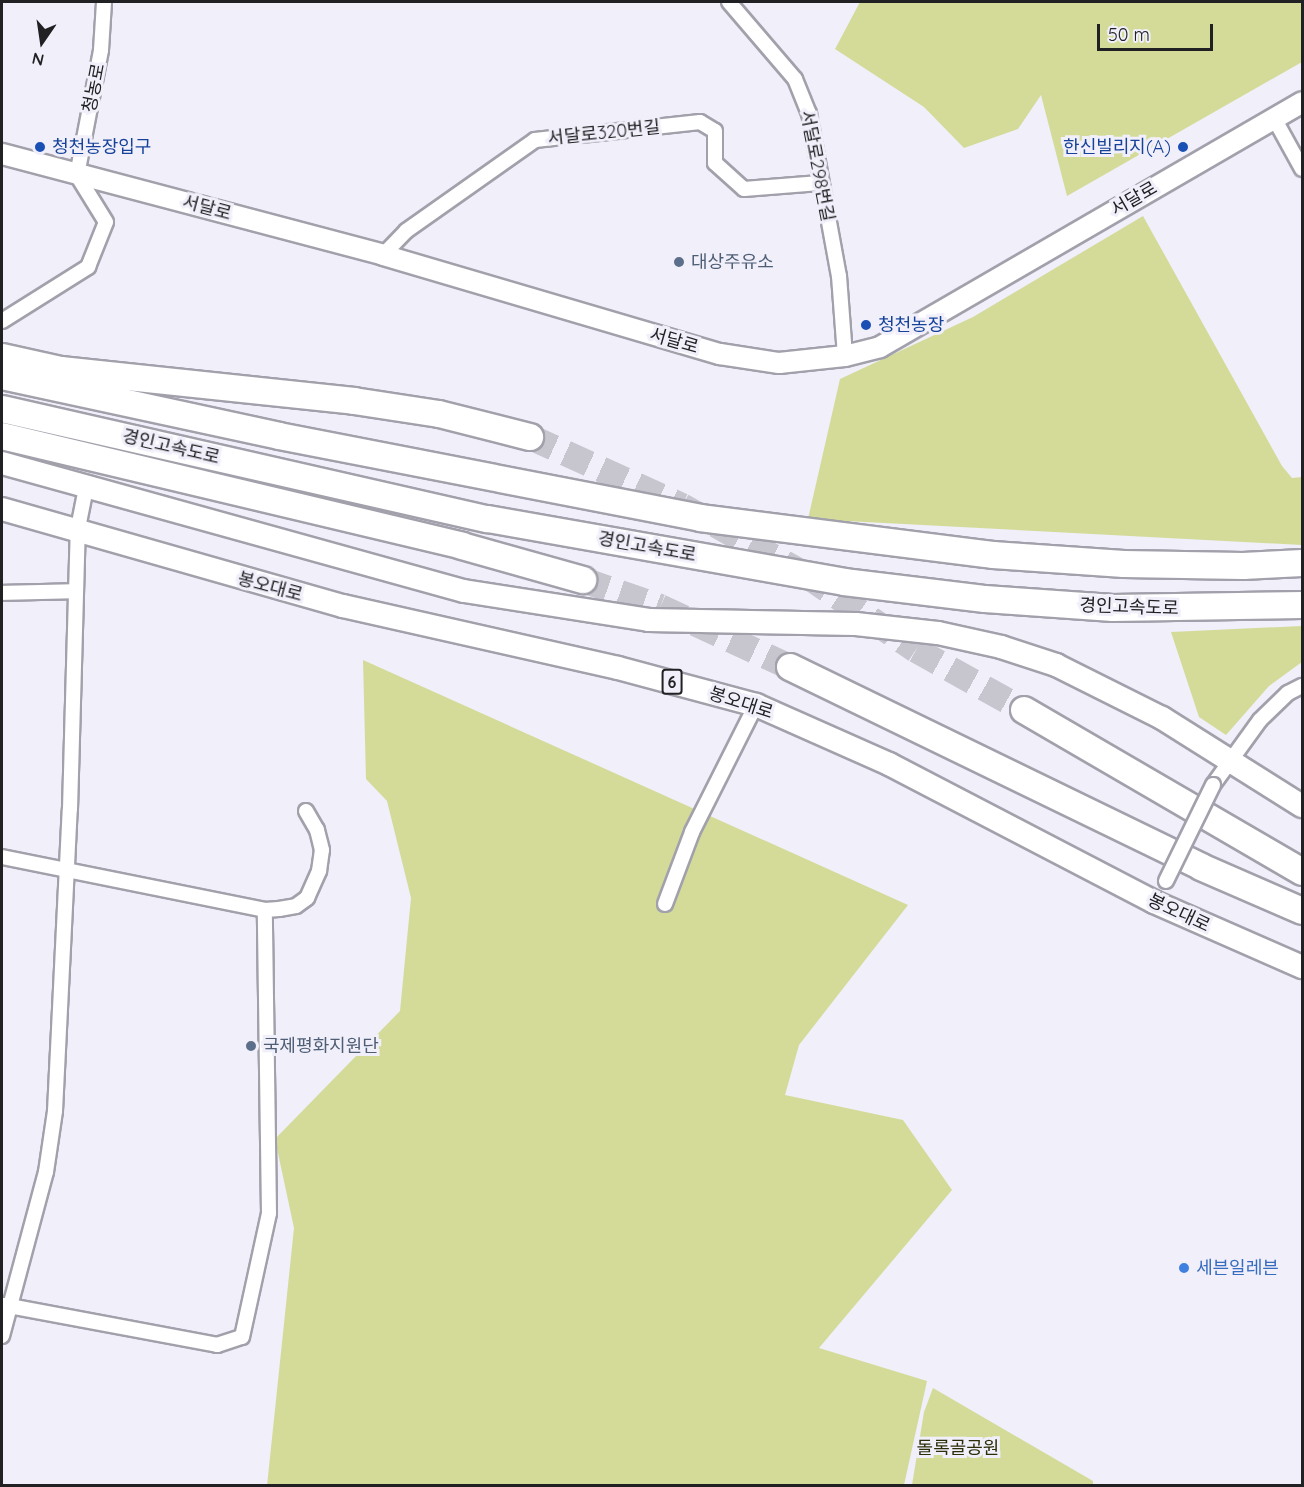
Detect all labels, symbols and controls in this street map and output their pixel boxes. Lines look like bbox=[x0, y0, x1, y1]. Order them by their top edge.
north arrow bbox=[12, 12, 72, 72]
scale bar bbox=[1100, 12, 1216, 50]
text: 50 m bbox=[1108, 23, 1150, 46]
text: N bbox=[30, 48, 46, 71]
street label: 청농로 bbox=[79, 62, 109, 114]
street label: 서달로298번길 bbox=[796, 109, 838, 223]
street label: 서달로320번길 bbox=[547, 116, 661, 150]
place label: 청천농장입구 bbox=[52, 136, 151, 158]
place label: 한신빌리지(A) bbox=[1063, 136, 1171, 158]
marker: 청천농장입구 bbox=[33, 140, 47, 154]
marker: 한신빌리지(A) bbox=[1176, 140, 1190, 154]
street label: 서달로 bbox=[1107, 177, 1161, 221]
street label: 서달로 bbox=[180, 191, 234, 225]
place label: 대상주유소 bbox=[691, 251, 774, 273]
marker: 대상주유소 bbox=[672, 255, 686, 269]
place label: 청천농장 bbox=[878, 314, 944, 336]
marker: 청천농장 bbox=[859, 318, 873, 332]
street label: 서달로 bbox=[647, 324, 701, 358]
street label: 경인고속도로 bbox=[120, 425, 222, 469]
street label: 경인고속도로 bbox=[596, 528, 698, 566]
street label: 봉오대로 bbox=[235, 568, 305, 606]
street label: 경인고속도로 bbox=[1079, 594, 1179, 620]
road number: 6 bbox=[662, 669, 682, 695]
street label: 봉오대로 bbox=[706, 682, 776, 724]
street label: 봉오대로 bbox=[1144, 889, 1214, 937]
place label: 국제평화지원단 bbox=[263, 1035, 379, 1057]
marker: 국제평화지원단 bbox=[244, 1039, 258, 1053]
place label: 세븐일레븐 bbox=[1196, 1257, 1279, 1279]
marker: 세븐일레븐 bbox=[1177, 1261, 1191, 1275]
park label: 돌록골공원 bbox=[917, 1437, 999, 1459]

